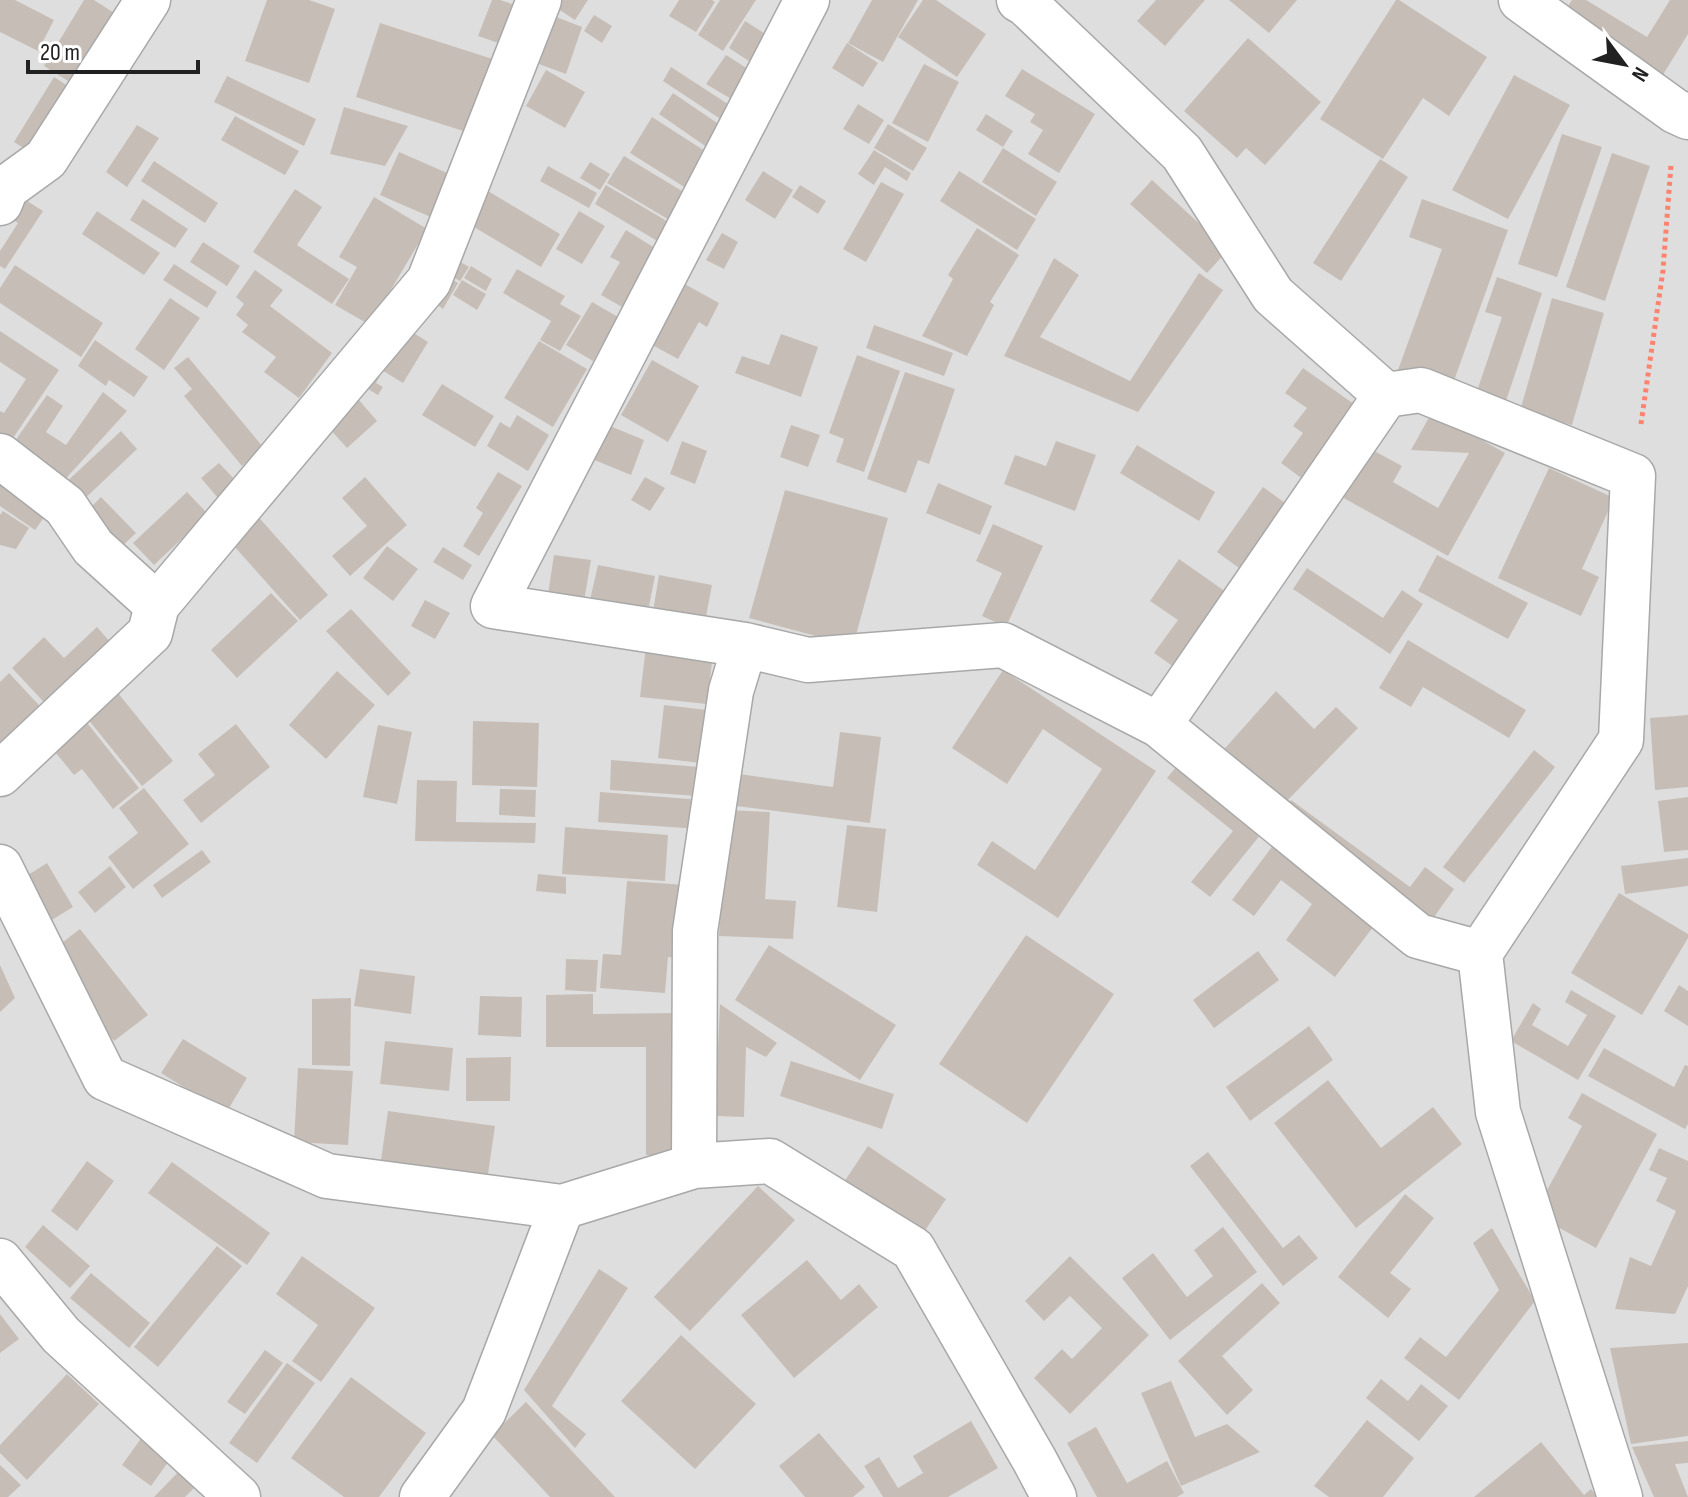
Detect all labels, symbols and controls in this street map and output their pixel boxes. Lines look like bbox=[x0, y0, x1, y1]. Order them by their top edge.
scale bar bbox=[28, 24, 198, 74]
north arrow bbox=[1584, 24, 1664, 104]
text: 20 m bbox=[40, 38, 80, 67]
text: N bbox=[1625, 62, 1654, 86]

